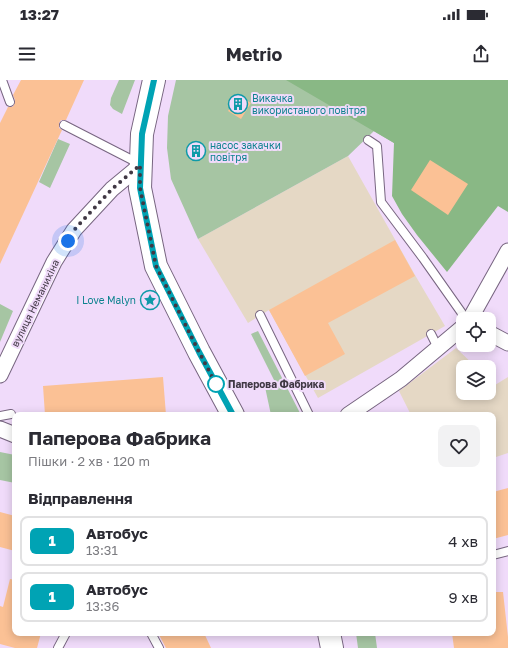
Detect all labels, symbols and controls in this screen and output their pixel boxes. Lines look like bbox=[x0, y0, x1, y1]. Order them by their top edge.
text: 13:27 bbox=[20, 5, 59, 23]
icon: menu bbox=[16, 43, 38, 65]
text: Metrio bbox=[226, 43, 282, 65]
icon: share bbox=[470, 43, 492, 65]
place label: Викачка використаного повітря bbox=[252, 92, 366, 116]
building icon: Викачка використаного повітря bbox=[227, 93, 249, 115]
place label: насос закачки повітря bbox=[210, 139, 281, 163]
building icon: насос закачки повітря bbox=[185, 140, 207, 162]
your location bbox=[58, 231, 78, 251]
street label: вулиця Неманихіна bbox=[9, 257, 61, 349]
place icon: I Love Malyn bbox=[139, 289, 161, 311]
place label: I Love Malyn bbox=[76, 294, 136, 306]
map controls bbox=[456, 312, 496, 400]
button: locate bbox=[456, 312, 496, 352]
button: layers bbox=[456, 360, 496, 400]
marker: Паперова Фабрика bbox=[207, 375, 225, 393]
place label: Паперова Фабрика bbox=[228, 378, 325, 390]
button: heart bbox=[438, 425, 480, 467]
text: Паперова Фабрика bbox=[28, 426, 211, 449]
text: Пішки · 2 хв · 120 m bbox=[28, 453, 150, 469]
text: Відправлення bbox=[28, 489, 133, 507]
text: Автобус bbox=[86, 524, 148, 542]
text: 1 bbox=[48, 532, 56, 549]
text: 4 хв bbox=[448, 532, 478, 550]
text: 13:31 bbox=[86, 542, 118, 558]
text: Автобус bbox=[86, 580, 148, 598]
text: 1 bbox=[48, 588, 56, 605]
text: 9 хв bbox=[448, 588, 478, 606]
text: 13:36 bbox=[86, 598, 119, 614]

